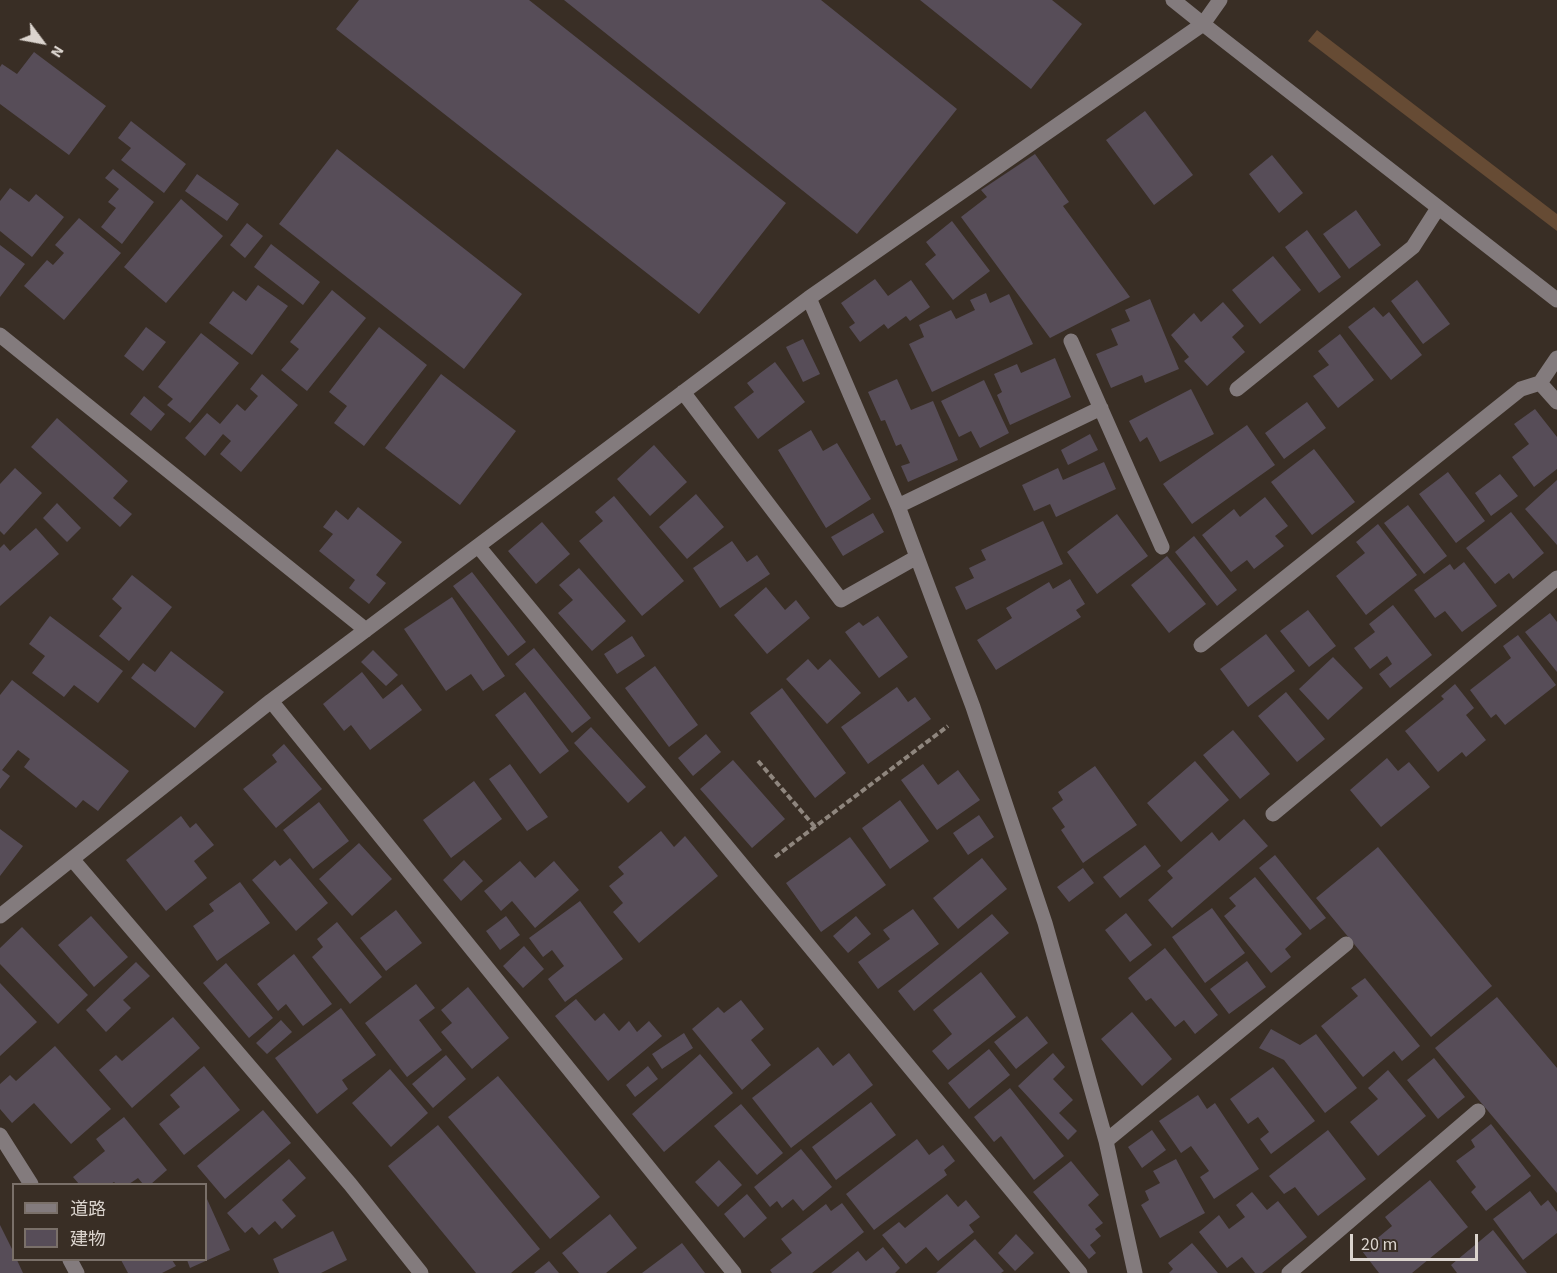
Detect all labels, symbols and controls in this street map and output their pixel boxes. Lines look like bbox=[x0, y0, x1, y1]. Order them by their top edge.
north arrow bbox=[12, 12, 72, 72]
text: N bbox=[45, 41, 69, 62]
legend bbox=[12, 1183, 207, 1261]
text: 道路 bbox=[70, 1197, 106, 1222]
scale bar bbox=[1353, 1222, 1480, 1260]
text: 建物 bbox=[70, 1227, 106, 1252]
text: 20 m bbox=[1361, 1232, 1397, 1257]

